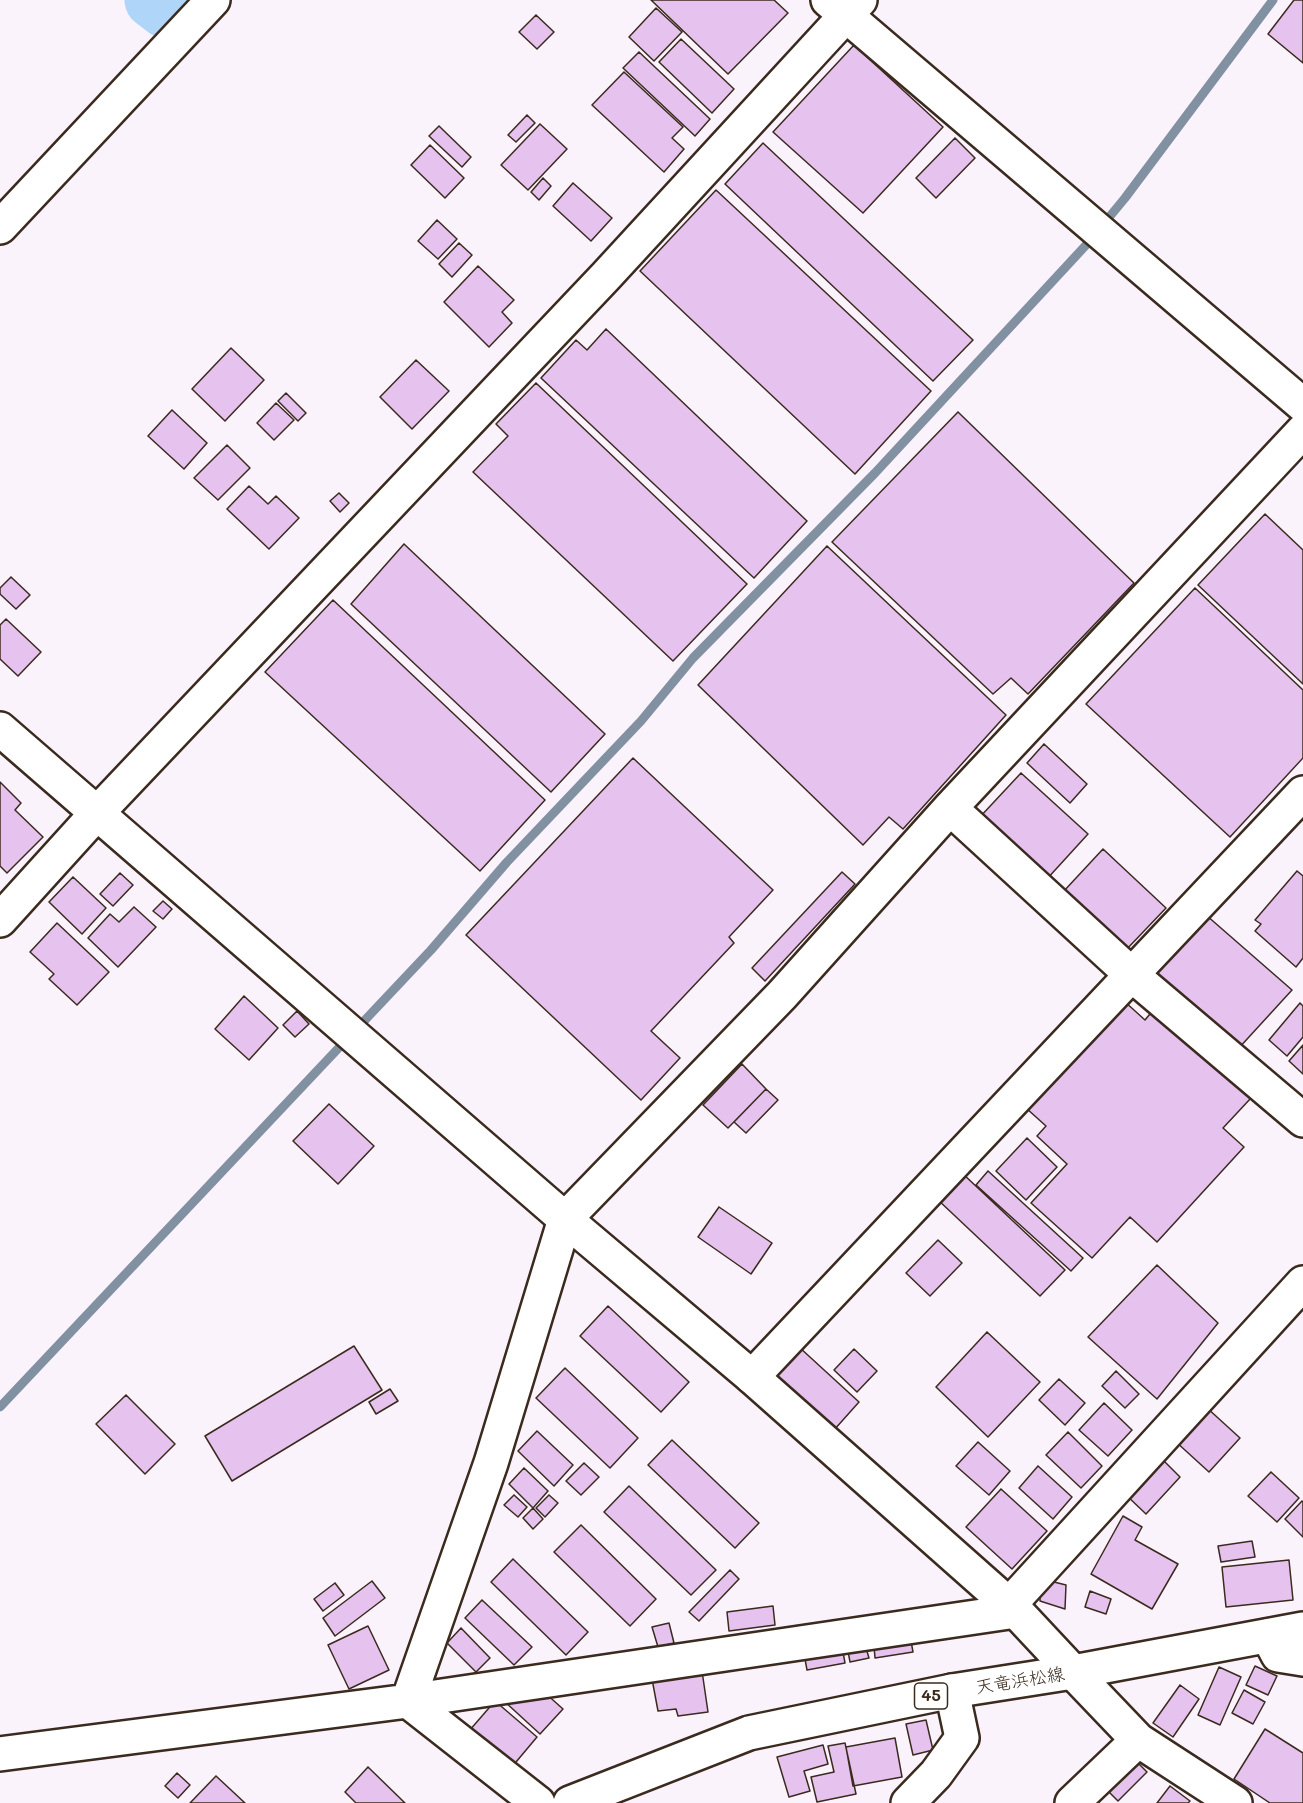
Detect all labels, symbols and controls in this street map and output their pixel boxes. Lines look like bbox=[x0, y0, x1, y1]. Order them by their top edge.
street label: 天竜浜松線 bbox=[974, 1663, 1066, 1699]
road number: 45 bbox=[914, 1683, 948, 1709]

